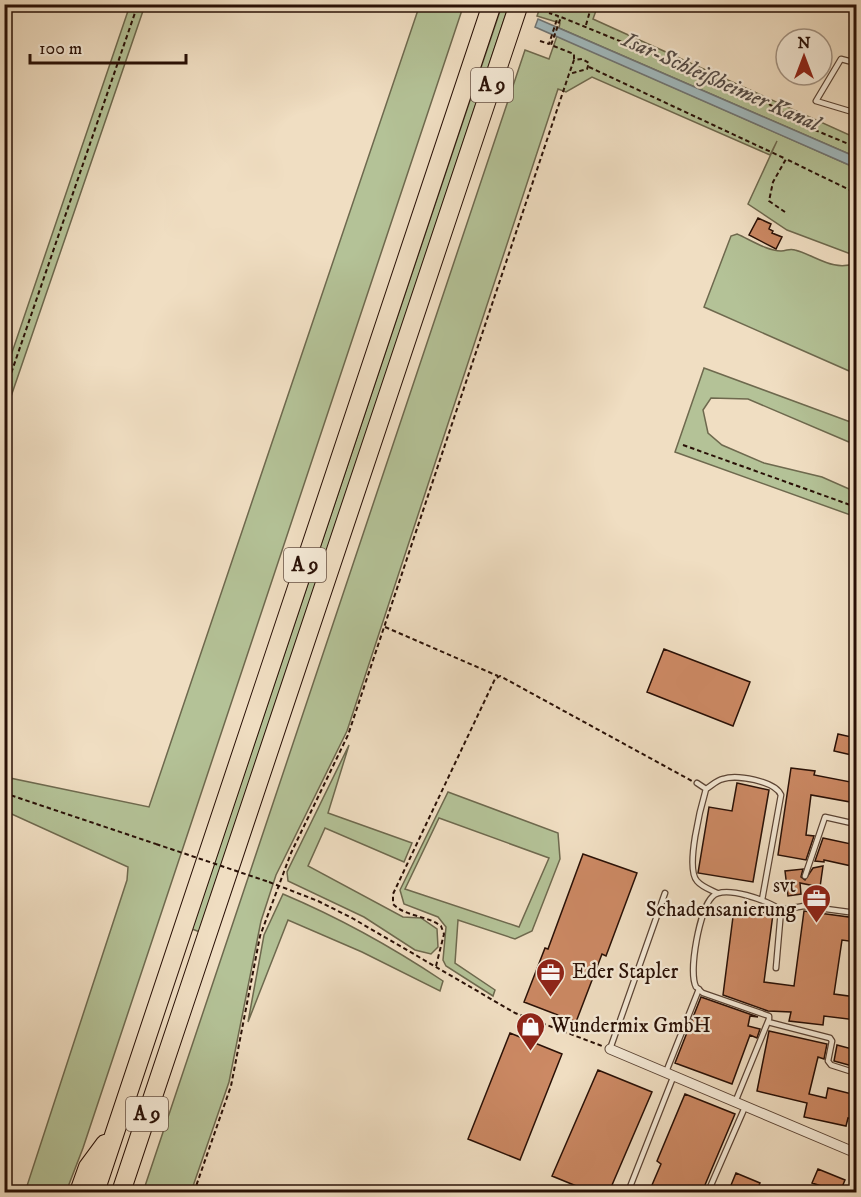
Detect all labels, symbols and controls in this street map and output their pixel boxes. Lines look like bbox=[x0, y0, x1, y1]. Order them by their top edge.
water label: Isar-Schleißheimer Kanal bbox=[616, 26, 826, 139]
scale bar bbox=[30, 27, 186, 65]
north arrow bbox=[774, 27, 834, 87]
text: N bbox=[797, 33, 811, 53]
text: 100 m bbox=[39, 38, 82, 60]
road number: A 9 bbox=[471, 68, 513, 102]
road number: A 9 bbox=[284, 548, 326, 582]
place label: svt Schadensanierung bbox=[646, 873, 797, 923]
office icon: svt Schadensanierung bbox=[801, 882, 833, 924]
office icon: Eder Stapler bbox=[535, 956, 567, 998]
place label: Eder Stapler bbox=[572, 959, 678, 985]
shop icon: Wundermix GmbH bbox=[514, 1010, 546, 1052]
place label: Wundermix GmbH bbox=[550, 1013, 711, 1039]
road number: A 9 bbox=[126, 1097, 168, 1131]

